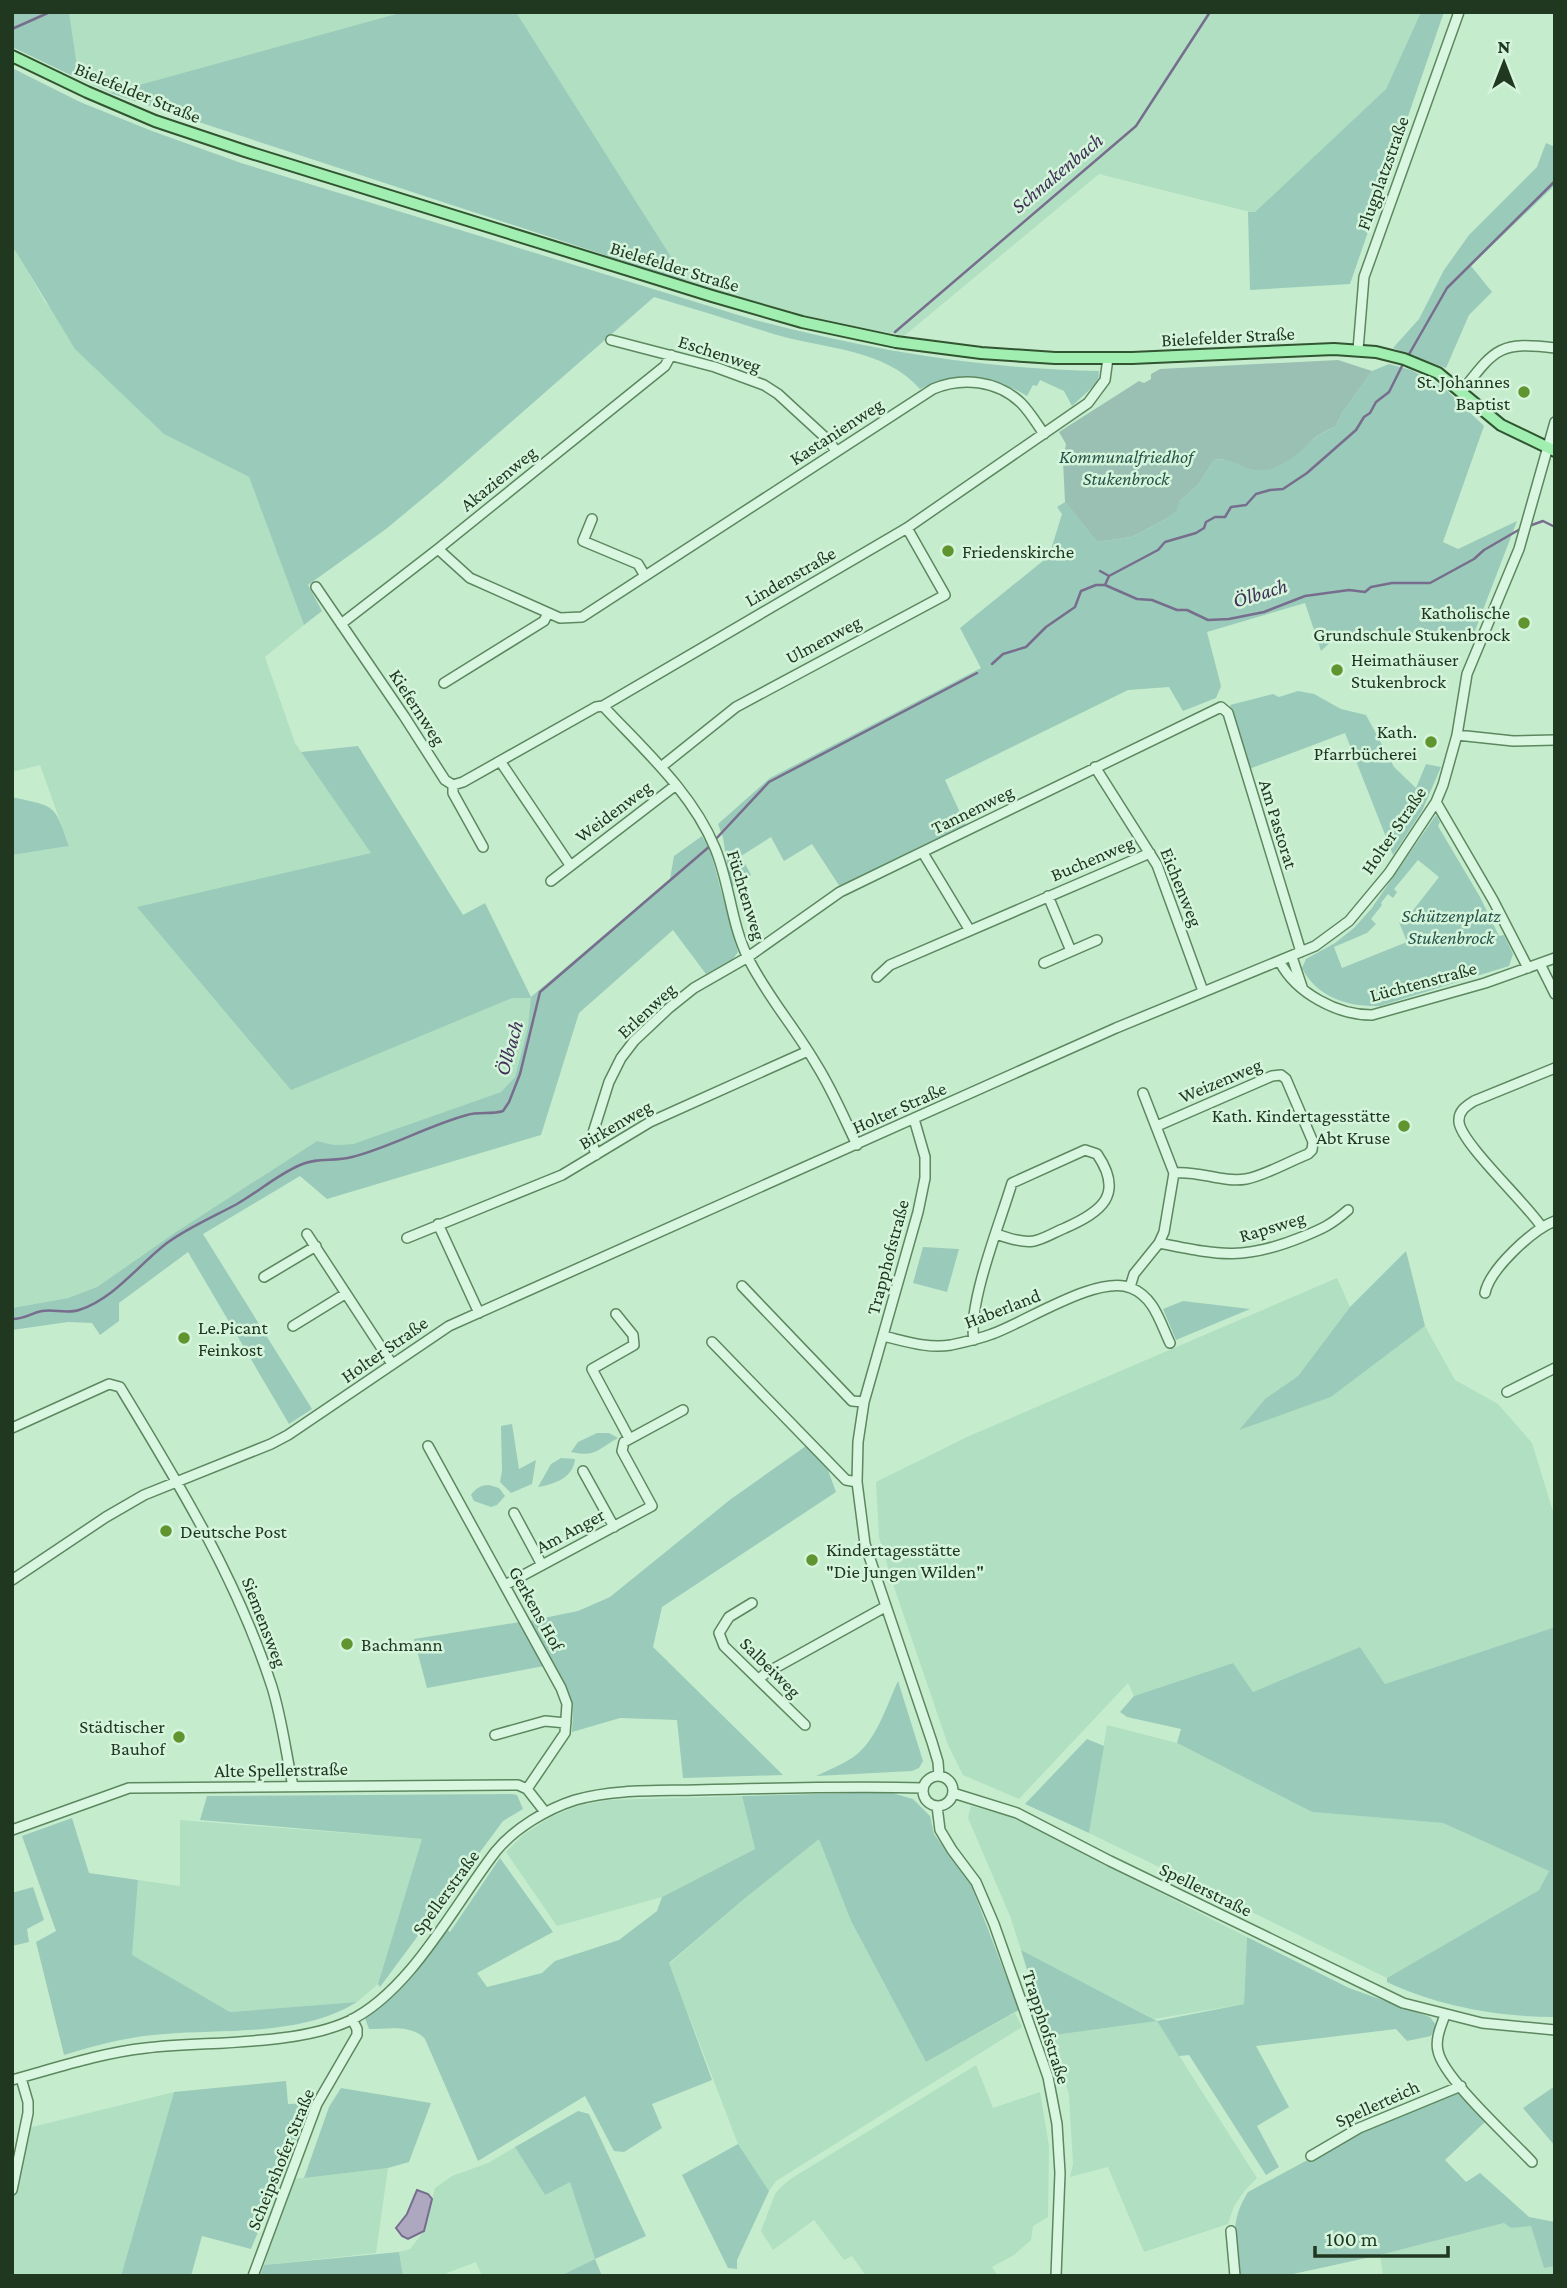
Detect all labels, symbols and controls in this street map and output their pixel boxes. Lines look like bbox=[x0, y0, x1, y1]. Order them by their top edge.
north arrow bbox=[1469, 28, 1539, 98]
text: N bbox=[1498, 36, 1511, 57]
street label: Bielefelder Straße bbox=[72, 58, 204, 127]
street label: Flugplatzstraße bbox=[1352, 113, 1413, 233]
water label: Schnakenbach bbox=[1006, 128, 1108, 218]
street label: Bielefelder Straße bbox=[608, 237, 742, 296]
street label: Bielefelder Straße bbox=[1161, 323, 1295, 350]
street label: Eschenweg bbox=[676, 330, 764, 377]
place label: St. Johannes Baptist bbox=[1417, 371, 1511, 414]
marker: St. Johannes Baptist bbox=[1516, 384, 1532, 400]
street label: Kastanienweg bbox=[786, 393, 887, 469]
street label: Akazienweg bbox=[456, 441, 540, 515]
park label: Kommunalfriedhof Stukenbrock bbox=[1059, 446, 1196, 489]
place label: Friedenskirche bbox=[962, 541, 1074, 562]
street label: Lindenstraße bbox=[741, 542, 839, 611]
marker: Friedenskirche bbox=[940, 543, 956, 559]
water label: Ölbach bbox=[1230, 573, 1290, 613]
place label: Katholische Grundschule Stukenbrock bbox=[1313, 602, 1511, 645]
street label: Ulmenweg bbox=[782, 611, 865, 668]
marker: Katholische Grundschule Stukenbrock bbox=[1516, 615, 1532, 631]
place label: Heimathäuser Stukenbrock bbox=[1351, 649, 1459, 692]
marker: Heimathäuser Stukenbrock bbox=[1329, 662, 1345, 678]
street label: Kiefernweg bbox=[385, 665, 450, 749]
place label: Kath. Pfarrbücherei bbox=[1314, 721, 1417, 764]
marker: Kath. Pfarrbücherei bbox=[1423, 734, 1439, 750]
street label: Weidenweg bbox=[571, 776, 655, 847]
street label: Am Pastorat bbox=[1255, 777, 1302, 872]
street label: Tannenweg bbox=[928, 781, 1017, 838]
street label: Holter Straße bbox=[1356, 783, 1430, 878]
street label: Buchenweg bbox=[1047, 832, 1137, 885]
street label: Eichenweg bbox=[1156, 845, 1207, 930]
street label: Füchtenweg bbox=[723, 848, 770, 943]
park label: Schützenplatz Stukenbrock bbox=[1401, 905, 1501, 948]
street label: Lüchtenstraße bbox=[1367, 957, 1479, 1006]
street label: Erlenweg bbox=[613, 978, 680, 1043]
water label: Ölbach bbox=[490, 1018, 528, 1078]
street label: Weizenweg bbox=[1176, 1054, 1265, 1107]
street label: Holter Straße bbox=[849, 1077, 950, 1138]
street label: Birkenweg bbox=[575, 1095, 655, 1154]
place label: Kath. Kindertagesstätte Abt Kruse bbox=[1212, 1105, 1390, 1148]
marker: Kath. Kindertagesstätte Abt Kruse bbox=[1396, 1118, 1412, 1134]
street label: Trapphofstraße bbox=[862, 1197, 913, 1317]
street label: Rapsweg bbox=[1237, 1207, 1308, 1246]
street label: Haberland bbox=[961, 1284, 1043, 1333]
street label: Holter Straße bbox=[337, 1312, 432, 1387]
place label: Le.Picant Feinkost bbox=[198, 1317, 268, 1360]
marker: Le.Picant Feinkost bbox=[176, 1330, 192, 1346]
street label: Am Anger bbox=[532, 1503, 608, 1557]
place label: Deutsche Post bbox=[180, 1521, 288, 1542]
marker: Deutsche Post bbox=[158, 1523, 174, 1539]
place label: Kindertagesstätte "Die Jungen Wilden" bbox=[826, 1539, 984, 1582]
marker: Kindertagesstätte "Die Jungen Wilden" bbox=[804, 1552, 820, 1568]
street label: Gerkens Hof bbox=[505, 1562, 569, 1655]
street label: Siemensweg bbox=[238, 1574, 291, 1670]
street label: Salbeiweg bbox=[736, 1633, 805, 1702]
place label: Bachmann bbox=[361, 1634, 443, 1655]
marker: Bachmann bbox=[339, 1636, 355, 1652]
place label: Städtischer Bauhof bbox=[79, 1716, 166, 1759]
marker: Städtischer Bauhof bbox=[171, 1729, 187, 1745]
street label: Alte Spellerstraße bbox=[214, 1758, 348, 1781]
street label: Spellerstraße bbox=[408, 1846, 483, 1939]
street label: Spellerstraße bbox=[1156, 1858, 1255, 1921]
street label: Trapphofstraße bbox=[1018, 1968, 1075, 2087]
street label: Spellerteich bbox=[1332, 2076, 1422, 2131]
street label: Scheipshofer Straße bbox=[242, 2085, 318, 2233]
scale bar bbox=[1315, 2214, 1448, 2258]
text: 100 m bbox=[1326, 2227, 1378, 2251]

